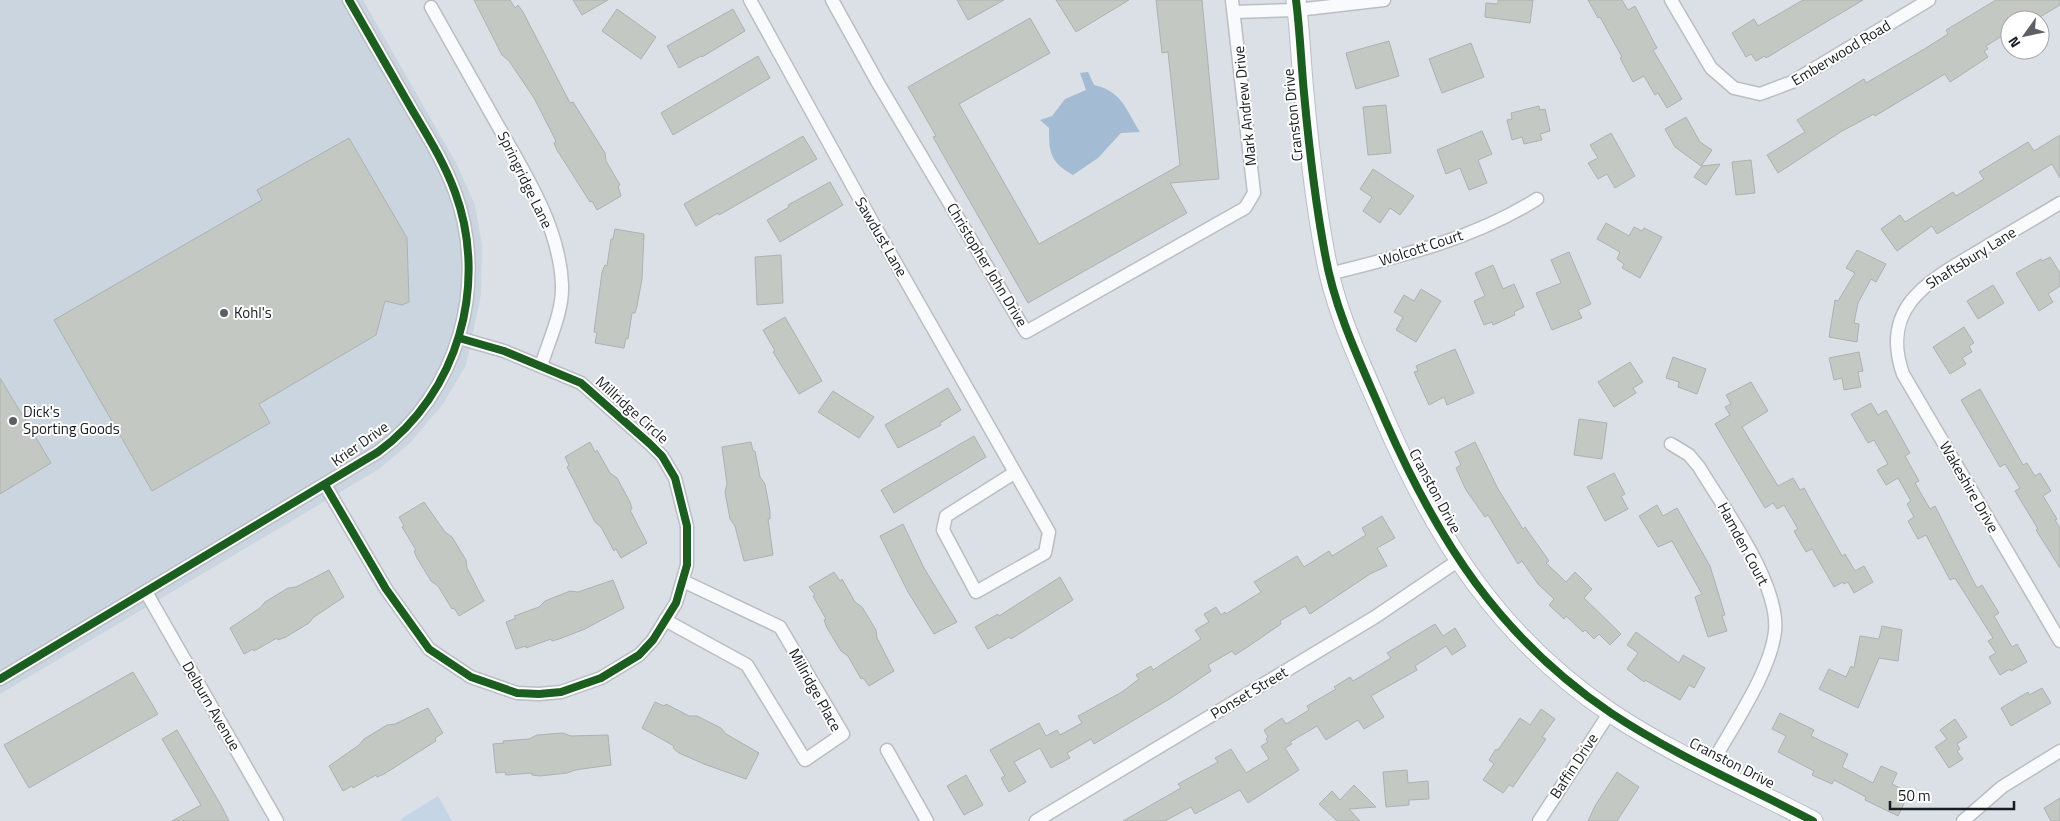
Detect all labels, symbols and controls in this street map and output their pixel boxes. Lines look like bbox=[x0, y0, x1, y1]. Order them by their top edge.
north arrow bbox=[2000, 10, 2050, 60]
street label: Emberwood Road bbox=[1787, 14, 1895, 91]
text: N bbox=[2002, 33, 2025, 52]
street label: Mark Andrew Drive bbox=[1227, 45, 1262, 167]
street label: Cranston Drive bbox=[1276, 68, 1309, 163]
street label: Springridge Lane bbox=[492, 127, 559, 232]
street label: Sawdust Lane bbox=[849, 193, 914, 281]
street label: Christopher John Drive bbox=[941, 198, 1034, 331]
street label: Shaftsbury Lane bbox=[1921, 221, 2020, 295]
street label: Wolcott Court bbox=[1376, 223, 1466, 272]
place label: Kohl's bbox=[234, 301, 272, 324]
marker: Kohl's bbox=[218, 307, 230, 319]
street label: Millridge Circle bbox=[590, 370, 674, 449]
place label: Dick's Sporting Goods bbox=[23, 400, 120, 440]
marker: Dick's Sporting Goods bbox=[7, 415, 19, 427]
street label: Krier Drive bbox=[326, 415, 393, 472]
street label: Wakeshire Drive bbox=[1934, 437, 2005, 537]
street label: Cranston Drive bbox=[1403, 444, 1467, 537]
street label: Hamden Court bbox=[1712, 498, 1775, 590]
street label: Millridge Place bbox=[783, 644, 848, 735]
street label: Delburn Avenue bbox=[176, 657, 246, 755]
street label: Ponset Street bbox=[1206, 660, 1292, 725]
street label: Baffin Drive bbox=[1544, 728, 1603, 803]
street label: Cranston Drive bbox=[1685, 731, 1779, 794]
scale bar bbox=[1890, 778, 2014, 810]
text: 50 m bbox=[1898, 784, 1931, 807]

